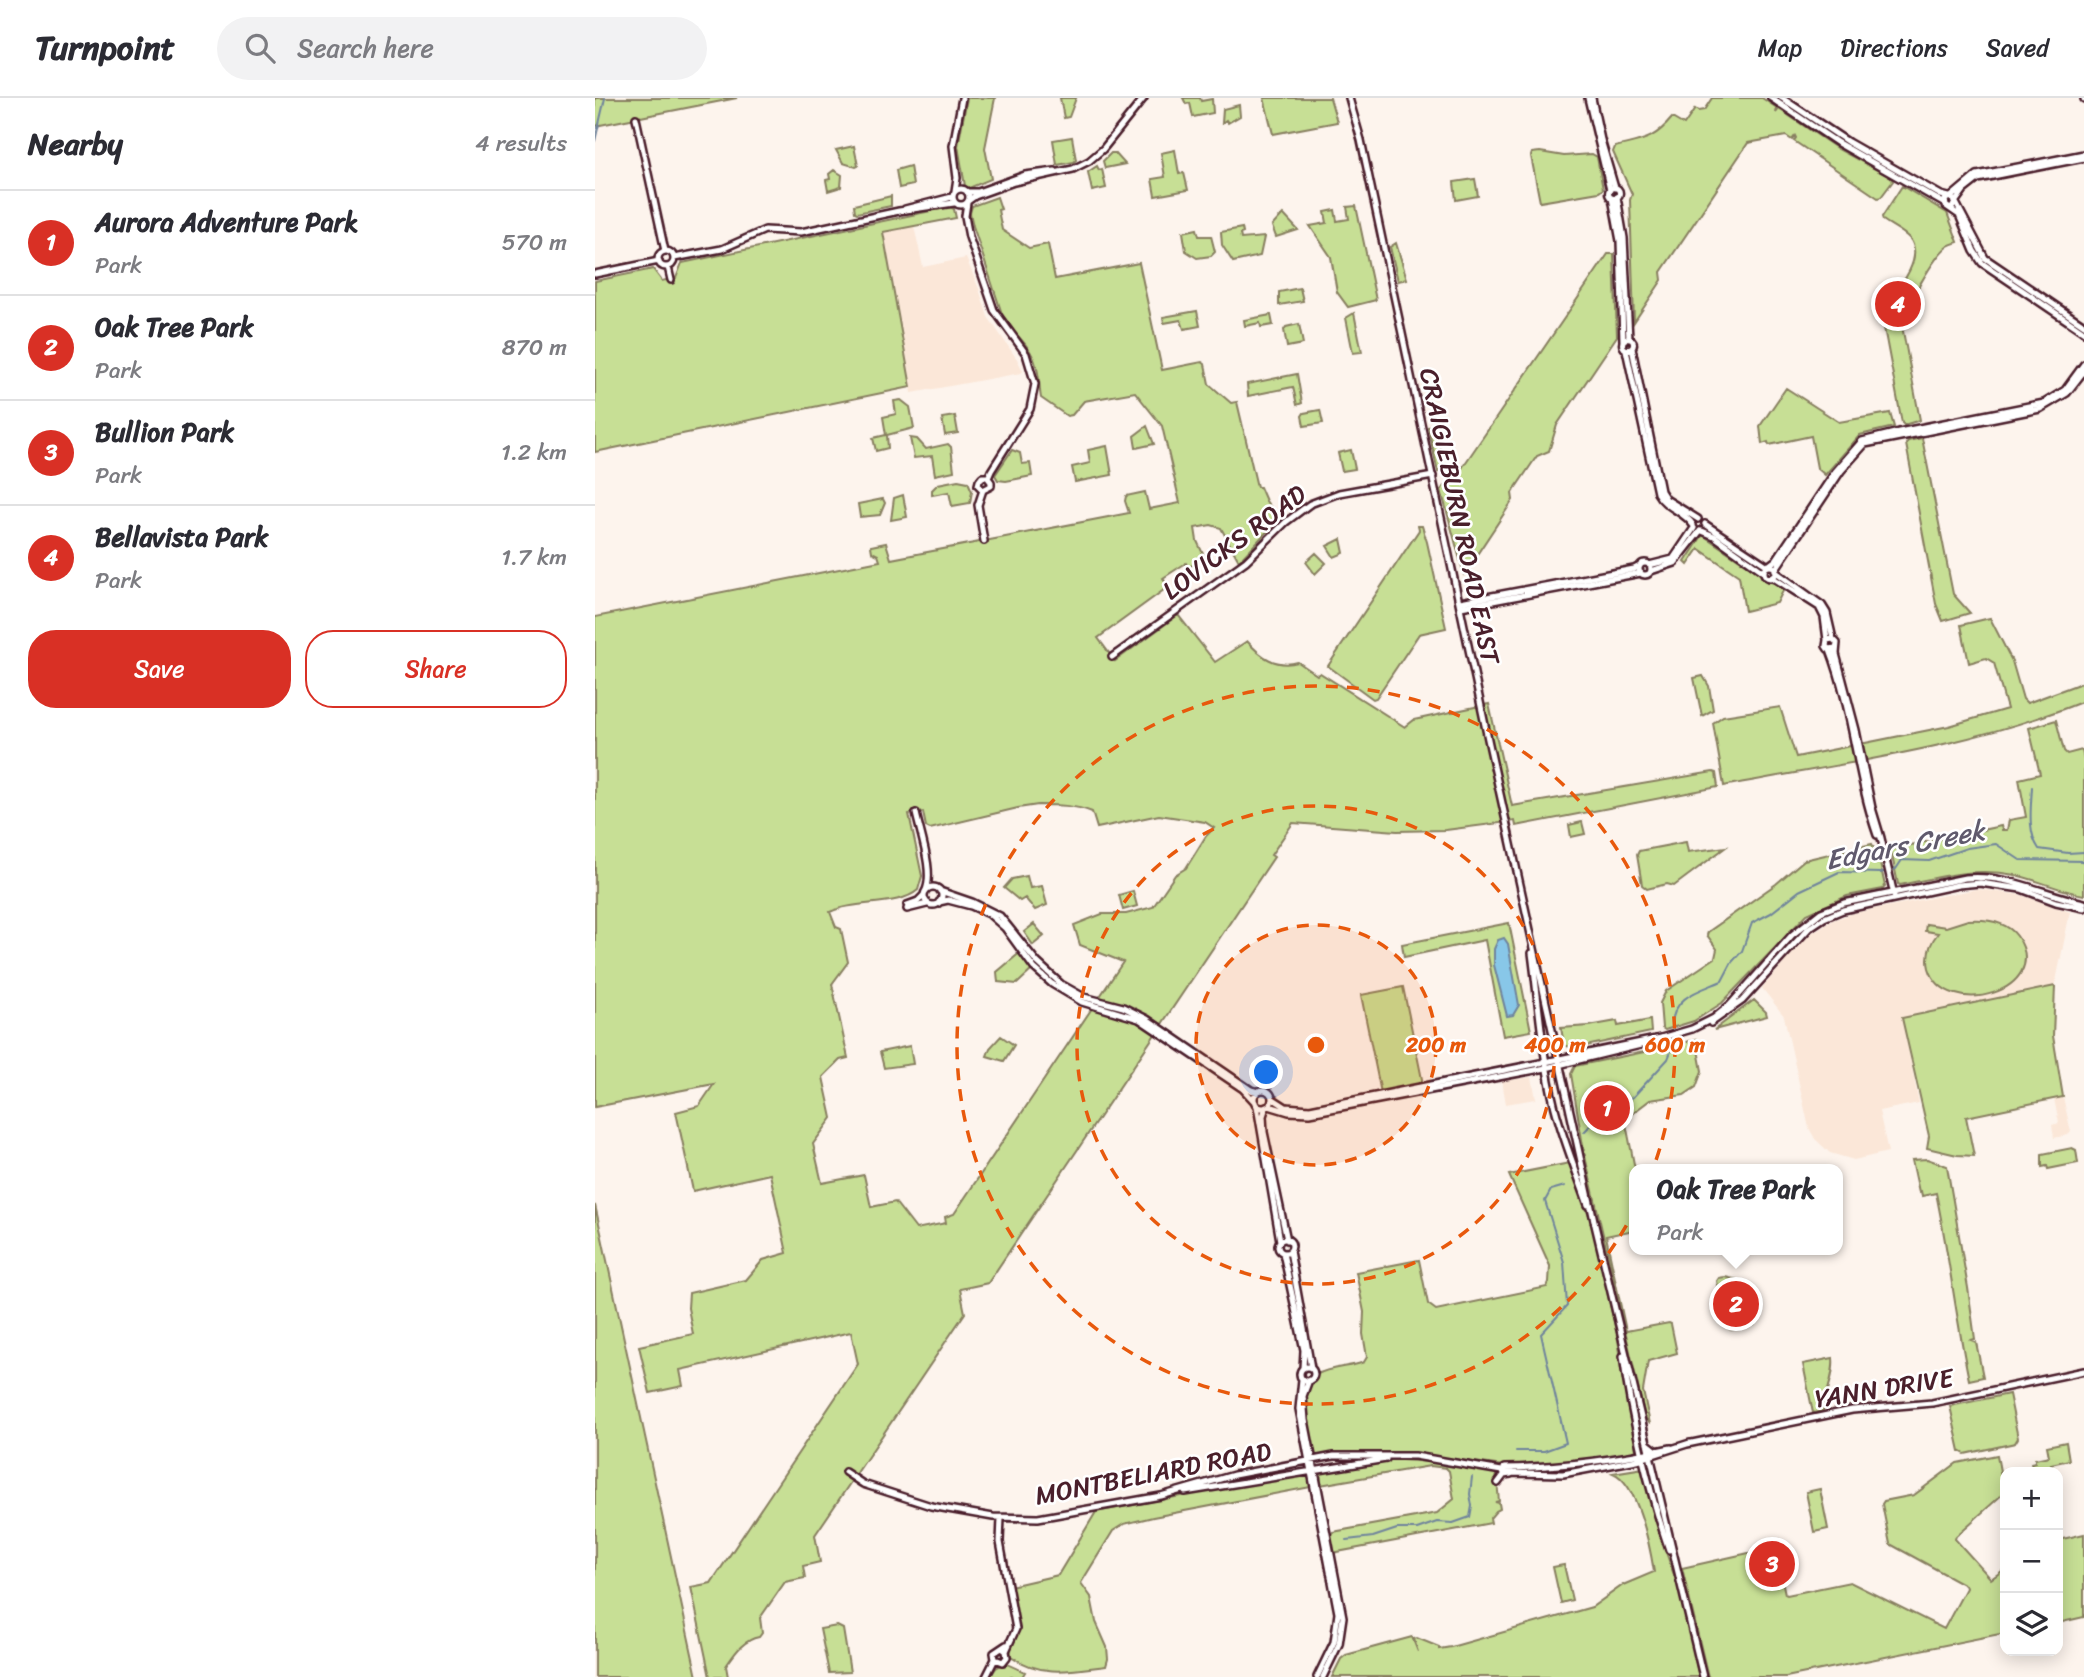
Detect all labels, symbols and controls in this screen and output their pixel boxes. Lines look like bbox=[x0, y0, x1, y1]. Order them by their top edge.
search box bbox=[217, 17, 707, 80]
text: Turnpoint bbox=[35, 19, 175, 77]
text: Search here bbox=[297, 25, 434, 71]
text: Map bbox=[1758, 27, 1802, 69]
text: Directions bbox=[1840, 27, 1948, 69]
text: Saved bbox=[1986, 27, 2049, 69]
icon: search bbox=[241, 29, 279, 67]
text: Nearby bbox=[28, 117, 123, 171]
text: 4 results bbox=[475, 123, 567, 164]
text: Aurora Adventure Park bbox=[95, 199, 358, 245]
text: 1 bbox=[46, 222, 56, 263]
text: 570 m bbox=[502, 222, 567, 263]
text: Park bbox=[95, 245, 142, 286]
pin: 4 bbox=[1875, 278, 1921, 330]
text: Oak Tree Park bbox=[95, 304, 254, 350]
text: 2 bbox=[44, 327, 58, 368]
text: 870 m bbox=[502, 327, 567, 368]
text: Park bbox=[95, 350, 142, 391]
street label: CRAIGIEBURN ROAD EAST bbox=[1406, 364, 1514, 670]
text: Bullion Park bbox=[95, 409, 234, 455]
text: 3 bbox=[45, 432, 57, 473]
text: 1.2 km bbox=[501, 432, 567, 473]
text: Park bbox=[95, 455, 142, 496]
street label: LOVICKS ROAD bbox=[1152, 472, 1317, 612]
text: Bellavista Park bbox=[95, 514, 268, 560]
text: 4 bbox=[44, 537, 58, 578]
text: 1.7 km bbox=[501, 537, 567, 578]
text: Park bbox=[95, 560, 142, 601]
button: Save bbox=[28, 630, 291, 708]
button: Share bbox=[305, 630, 567, 708]
water label: Edgars Creek bbox=[1821, 805, 1991, 884]
text: 200 m bbox=[1405, 1026, 1467, 1064]
text: 400 m bbox=[1523, 1026, 1586, 1064]
text: 600 m bbox=[1644, 1026, 1706, 1064]
centre of rings bbox=[1304, 1033, 1328, 1057]
your location bbox=[1249, 1055, 1283, 1089]
pin: 1 bbox=[1584, 1082, 1630, 1134]
popup bbox=[1629, 1164, 1843, 1255]
text: Oak Tree Park bbox=[1657, 1166, 1815, 1212]
text: Park bbox=[1657, 1212, 1704, 1253]
pin: 2 bbox=[1713, 1278, 1759, 1330]
street label: YANN DRIVE bbox=[1811, 1354, 1958, 1422]
street label: MONTBELIARD ROAD bbox=[1031, 1427, 1276, 1518]
map controls bbox=[2000, 1467, 2063, 1656]
button: + bbox=[2000, 1467, 2063, 1530]
button: − bbox=[2000, 1530, 2063, 1593]
pin: 3 bbox=[1749, 1538, 1795, 1590]
button: layers bbox=[2000, 1593, 2063, 1656]

